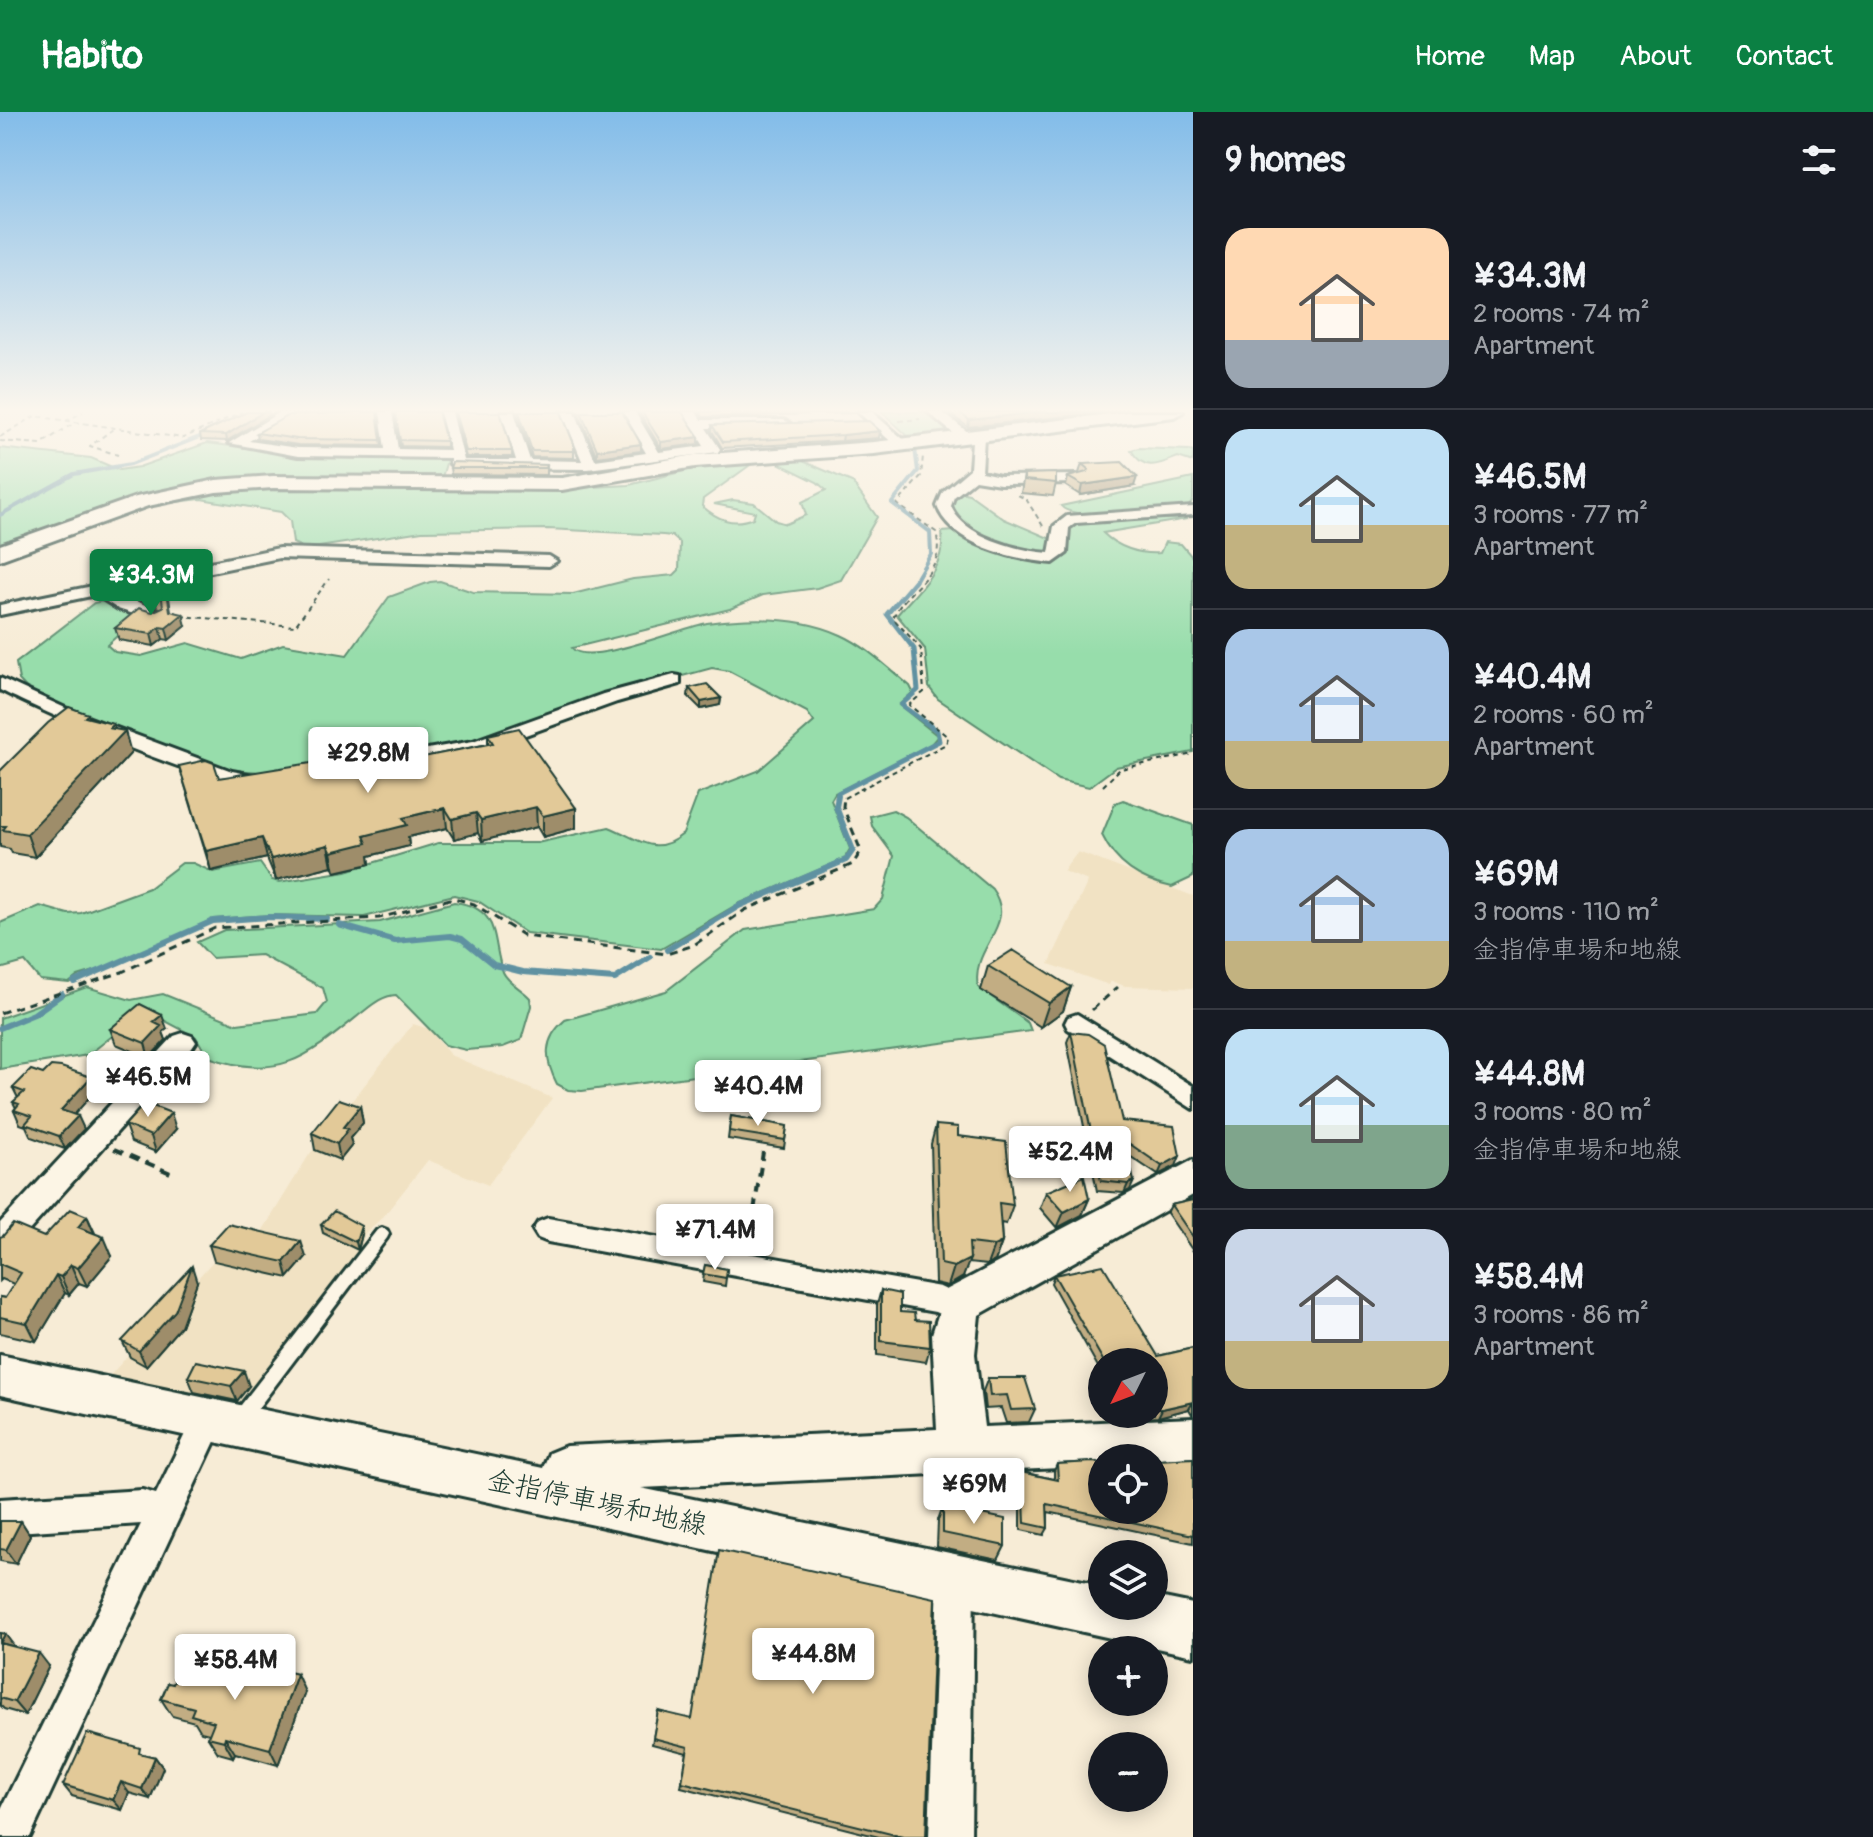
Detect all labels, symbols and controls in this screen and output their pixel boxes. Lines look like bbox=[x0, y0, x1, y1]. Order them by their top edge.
text: Habito bbox=[40, 32, 143, 80]
text: Home bbox=[1414, 39, 1485, 74]
text: Map bbox=[1529, 39, 1575, 74]
text: About bbox=[1619, 39, 1692, 74]
text: Contact bbox=[1736, 39, 1833, 74]
icon: filters bbox=[1797, 138, 1841, 182]
text: 9 homes bbox=[1225, 139, 1345, 182]
text: ¥34.3M bbox=[1473, 255, 1586, 298]
icon: home bbox=[1289, 260, 1385, 356]
text: 2 rooms · 74 m² bbox=[1473, 298, 1650, 330]
text: Apartment bbox=[1473, 330, 1594, 362]
text: ¥46.5M bbox=[1473, 456, 1586, 499]
icon: home bbox=[1289, 461, 1385, 557]
text: 3 rooms · 77 m² bbox=[1473, 499, 1648, 531]
text: Apartment bbox=[1473, 531, 1594, 563]
pin: ¥34.3M bbox=[86, 549, 216, 617]
text: ¥34.3M bbox=[108, 559, 194, 591]
text: ¥40.4M bbox=[1473, 656, 1591, 699]
icon: home bbox=[1289, 661, 1385, 757]
text: 2 rooms · 60 m² bbox=[1473, 699, 1654, 731]
pin: ¥29.8M bbox=[303, 727, 433, 795]
text: Apartment bbox=[1473, 731, 1594, 763]
text: ¥29.8M bbox=[326, 737, 410, 769]
text: ¥69M bbox=[1473, 853, 1558, 896]
icon: home bbox=[1289, 861, 1385, 957]
text: 3 rooms · 110 m² bbox=[1473, 896, 1659, 928]
text: 金指停車場和地線 bbox=[1473, 934, 1681, 966]
pin: ¥46.5M bbox=[83, 1051, 213, 1119]
text: ¥44.8M bbox=[1473, 1053, 1585, 1096]
pin: ¥40.4M bbox=[693, 1060, 823, 1128]
text: ¥46.5M bbox=[105, 1061, 191, 1093]
icon: home bbox=[1289, 1061, 1385, 1157]
text: ¥40.4M bbox=[713, 1070, 803, 1102]
text: 3 rooms · 80 m² bbox=[1473, 1096, 1652, 1128]
pin: ¥52.4M bbox=[1005, 1126, 1135, 1194]
text: 金指停車場和地線 bbox=[1473, 1134, 1681, 1166]
text: ¥52.4M bbox=[1027, 1136, 1113, 1168]
pin: ¥71.4M bbox=[650, 1204, 780, 1272]
text: ¥71.4M bbox=[674, 1214, 756, 1246]
text: ¥58.4M bbox=[1473, 1256, 1584, 1299]
icon: home bbox=[1289, 1261, 1385, 1357]
text: 3 rooms · 86 m² bbox=[1473, 1299, 1649, 1331]
text: Apartment bbox=[1473, 1331, 1594, 1363]
north arrow bbox=[1088, 1348, 1168, 1428]
map controls bbox=[1088, 1348, 1168, 1812]
button: locate bbox=[1088, 1444, 1168, 1524]
pin: ¥69M bbox=[927, 1458, 1021, 1526]
street label: 金指停車場和地線 bbox=[484, 1463, 710, 1543]
text: ¥69M bbox=[941, 1468, 1007, 1500]
button: layers bbox=[1088, 1540, 1168, 1620]
pin: ¥44.8M bbox=[748, 1628, 878, 1696]
pin: ¥58.4M bbox=[170, 1634, 300, 1702]
button: + bbox=[1088, 1636, 1168, 1716]
text: ¥44.8M bbox=[770, 1638, 856, 1670]
text: ¥58.4M bbox=[193, 1644, 277, 1676]
button: − bbox=[1088, 1732, 1168, 1812]

